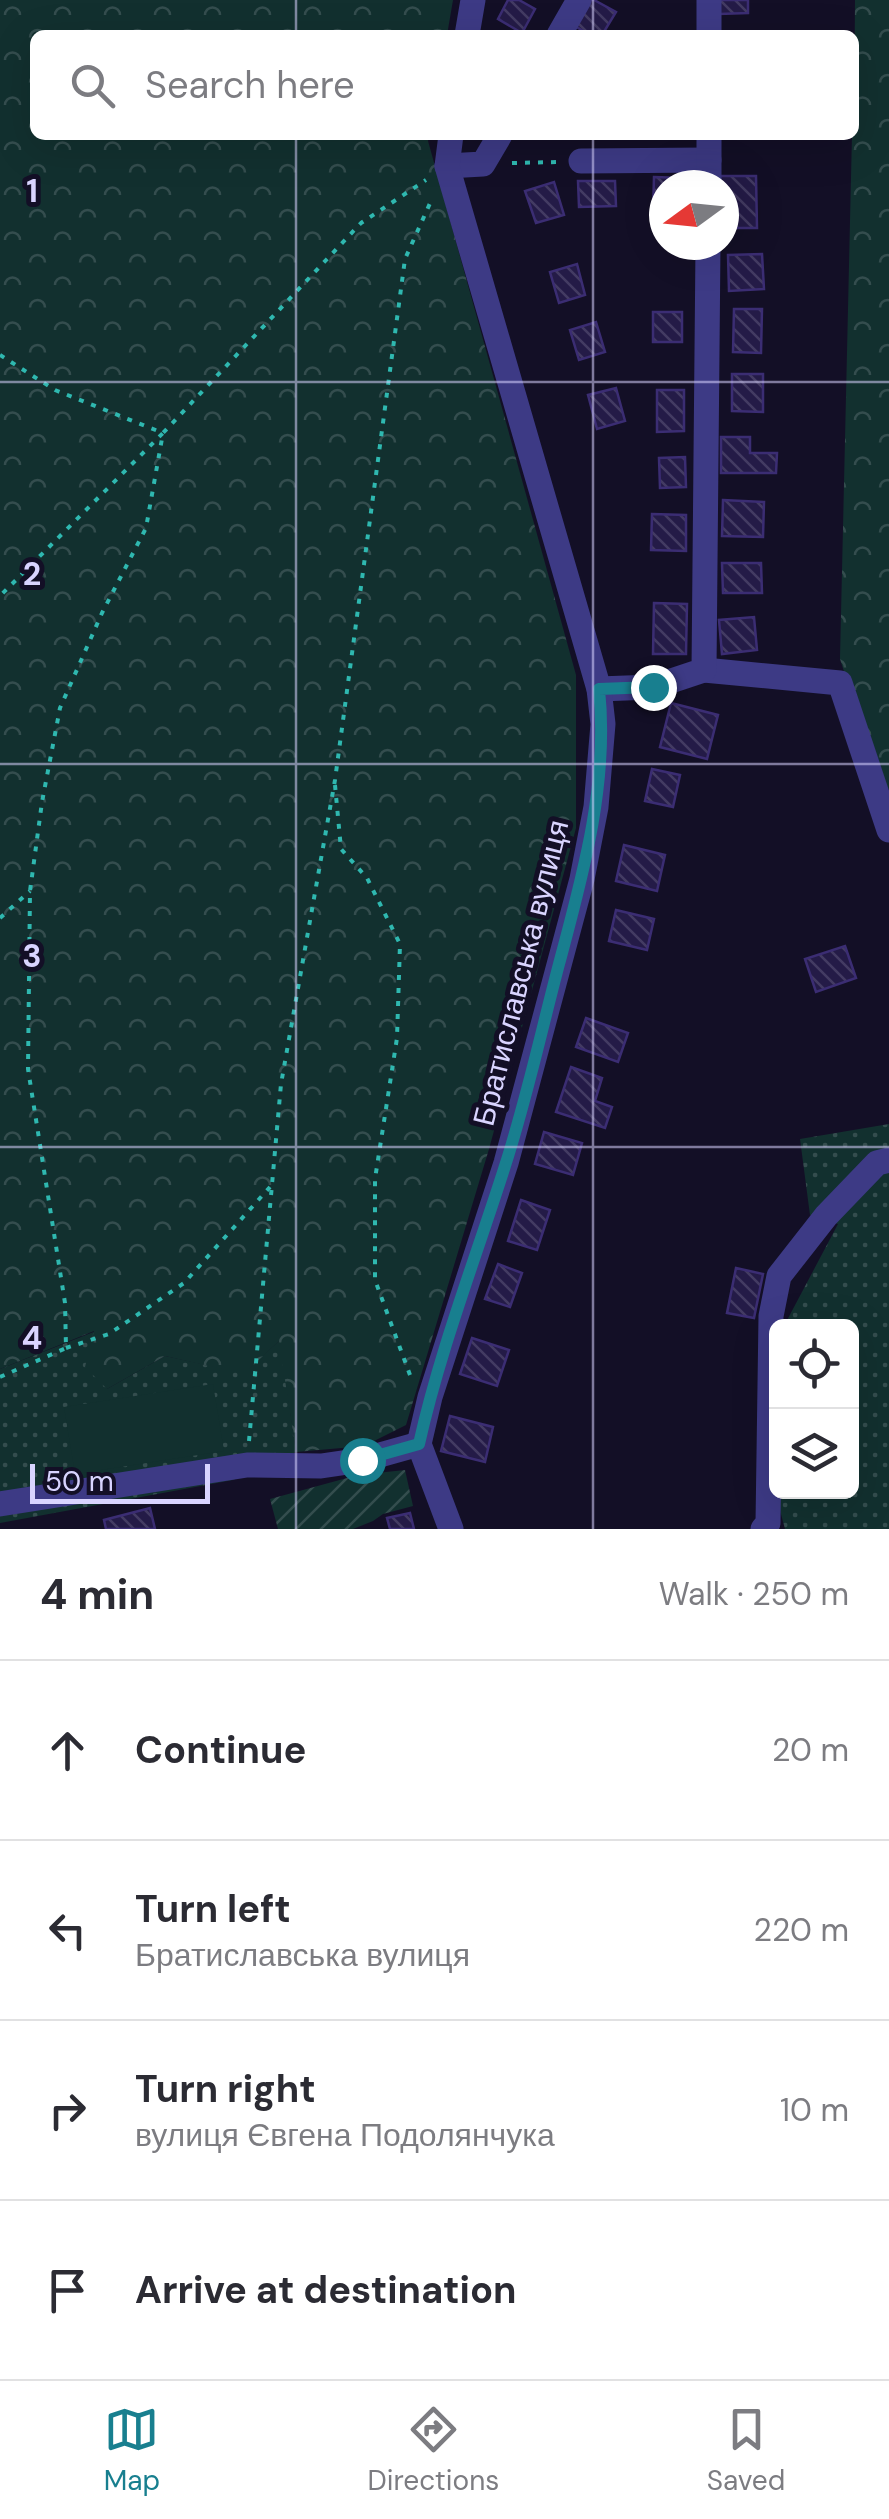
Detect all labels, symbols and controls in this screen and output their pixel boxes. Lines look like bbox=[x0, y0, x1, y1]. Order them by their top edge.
search box bbox=[30, 30, 859, 140]
icon: search bbox=[65, 58, 120, 113]
text: Search here bbox=[145, 60, 355, 110]
text: 1 bbox=[26, 170, 38, 212]
north arrow bbox=[649, 170, 739, 260]
text: 2 bbox=[23, 553, 41, 595]
route end bbox=[631, 665, 677, 711]
street label: Братиславська вулиця bbox=[464, 816, 577, 1130]
text: 3 bbox=[22, 935, 42, 977]
text: 4 bbox=[22, 1317, 42, 1359]
map controls bbox=[769, 1319, 859, 1499]
button: locate bbox=[769, 1319, 859, 1409]
button: layers bbox=[769, 1409, 859, 1499]
route start bbox=[340, 1438, 386, 1484]
scale bar bbox=[30, 1459, 210, 1504]
text: 50 m bbox=[45, 1463, 114, 1500]
text: 4 min bbox=[40, 1567, 154, 1622]
text: Walk · 250 m bbox=[659, 1573, 849, 1615]
icon: ahead bbox=[40, 1723, 95, 1778]
text: Continue bbox=[135, 1725, 306, 1775]
text: 20 m bbox=[772, 1729, 849, 1771]
text: Turn left bbox=[135, 1884, 291, 1934]
icon: left bbox=[40, 1903, 95, 1958]
text: 220 m bbox=[754, 1909, 849, 1951]
text: Братиславська вулиця bbox=[135, 1934, 470, 1976]
text: Turn right bbox=[135, 2064, 316, 2114]
icon: right bbox=[40, 2083, 95, 2138]
text: 10 m bbox=[780, 2089, 849, 2131]
text: вулиця Євгена Подолянчука bbox=[135, 2114, 555, 2156]
icon: arrive bbox=[40, 2263, 95, 2318]
text: Arrive at destination bbox=[135, 2265, 517, 2315]
tab: Map bbox=[104, 2402, 160, 2499]
tab: Directions bbox=[368, 2402, 499, 2499]
tab: Saved bbox=[707, 2402, 785, 2499]

